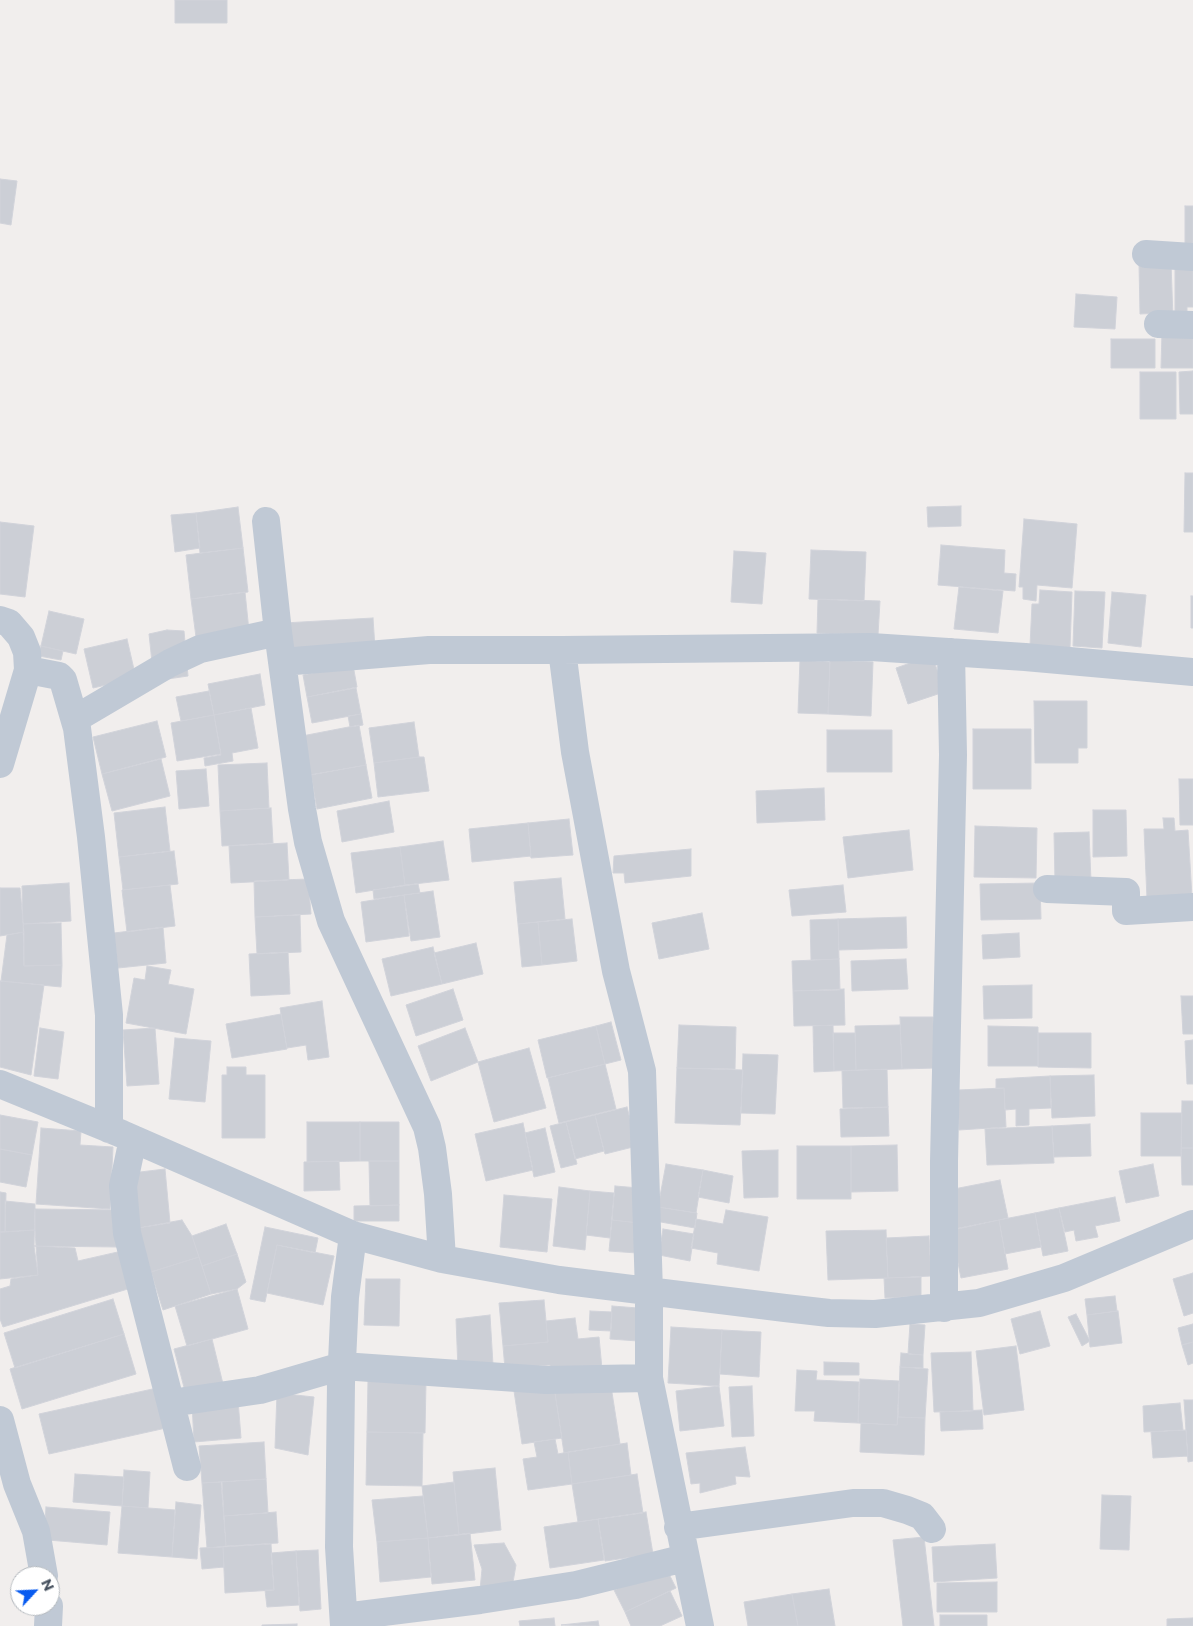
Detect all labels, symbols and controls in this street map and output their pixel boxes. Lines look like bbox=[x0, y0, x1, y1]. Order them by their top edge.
north arrow bbox=[10, 1566, 60, 1616]
text: N bbox=[37, 1576, 58, 1594]

